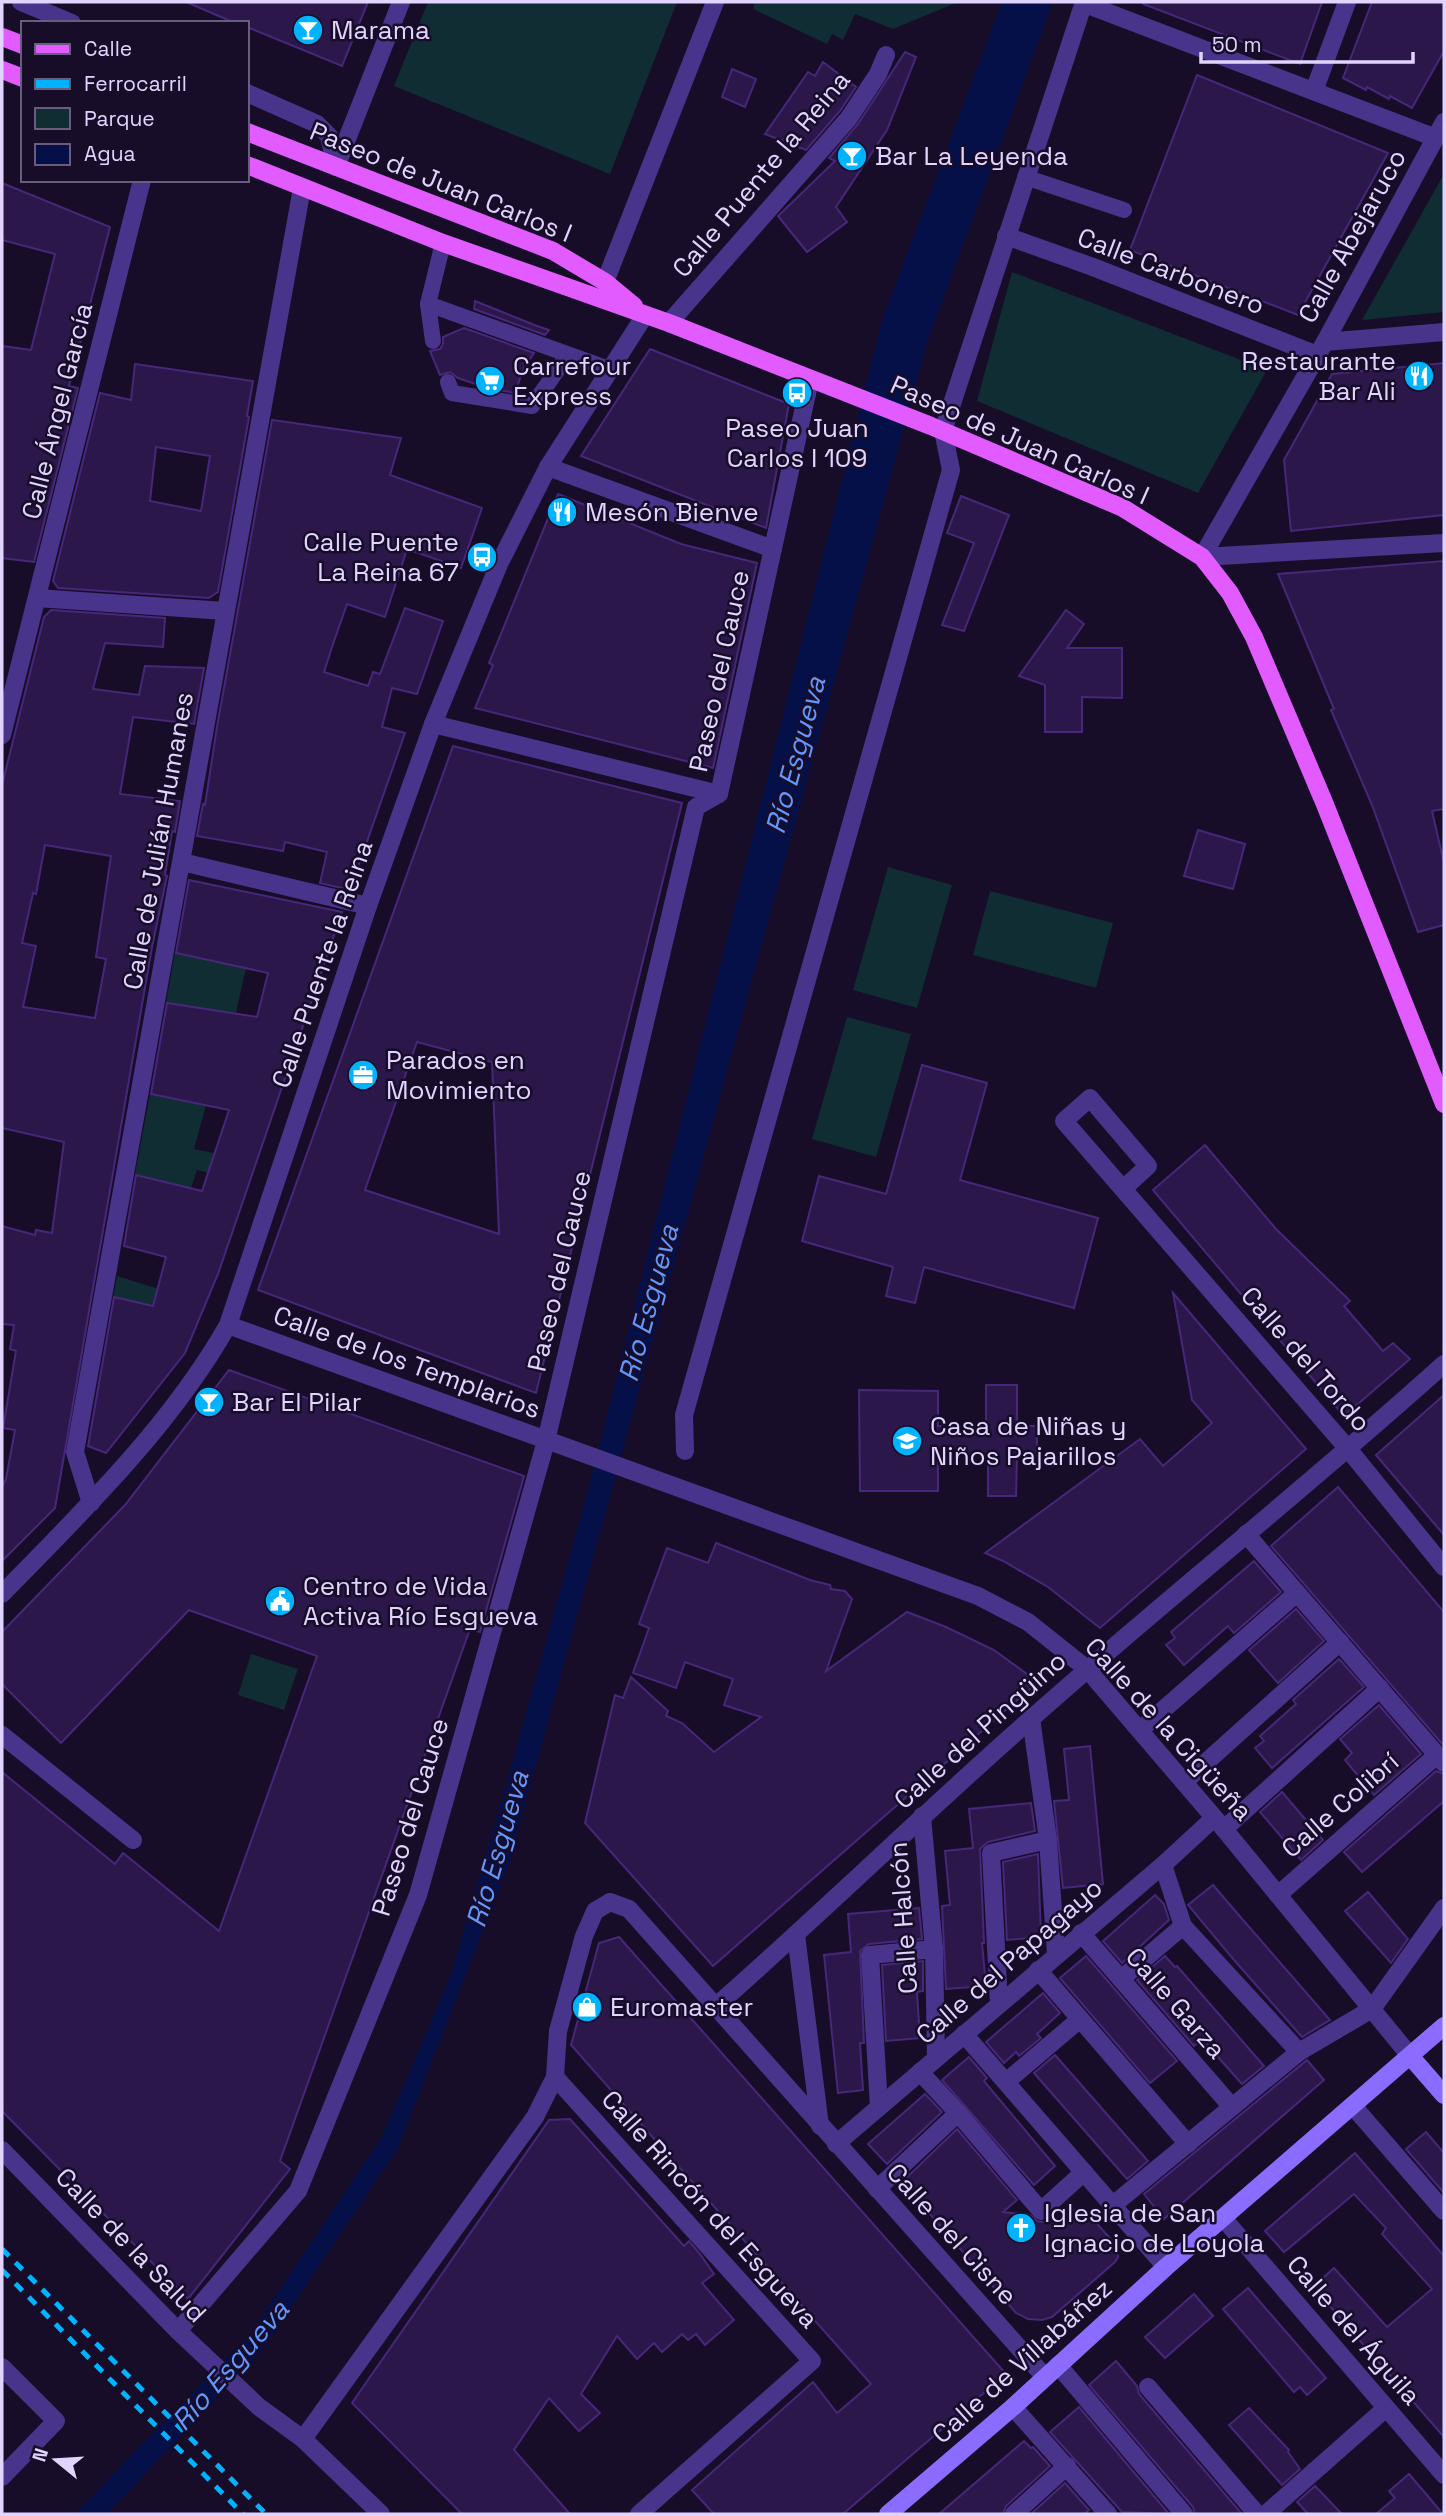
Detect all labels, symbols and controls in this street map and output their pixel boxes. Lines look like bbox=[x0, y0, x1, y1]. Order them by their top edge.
bar icon: Marama bbox=[291, 13, 325, 47]
place label: Marama bbox=[331, 13, 430, 47]
legend bbox=[21, 21, 248, 182]
scale bar bbox=[1201, 21, 1413, 65]
text: 50 m bbox=[1212, 31, 1262, 58]
text: Calle bbox=[84, 35, 132, 62]
street label: Calle Puente la Reina bbox=[665, 64, 857, 284]
text: Ferrocarril bbox=[84, 70, 187, 97]
text: Parque bbox=[84, 105, 155, 132]
street label: Paseo de Juan Carlos I bbox=[305, 114, 577, 250]
bar icon: Bar La Leyenda bbox=[835, 139, 869, 173]
place label: Bar La Leyenda bbox=[875, 139, 1068, 173]
text: Agua bbox=[84, 140, 136, 167]
street label: Calle Abejaruco bbox=[1290, 143, 1414, 329]
street label: Calle Carbonero bbox=[1073, 220, 1269, 322]
street label: Calle Ángel García bbox=[14, 299, 100, 523]
place label: Restaurante Bar Ali bbox=[1242, 344, 1396, 408]
place label: Carrefour Express bbox=[513, 349, 631, 413]
restaurant icon: Restaurante Bar Ali bbox=[1402, 359, 1436, 393]
supermarket icon: Carrefour Express bbox=[473, 364, 507, 398]
street label: Paseo de Juan Carlos I bbox=[885, 368, 1155, 512]
bus stop icon: Paseo Juan Carlos I 109 bbox=[780, 376, 814, 410]
place label: Paseo Juan Carlos I 109 bbox=[725, 411, 869, 475]
restaurant icon: Mesón Bienve bbox=[545, 495, 579, 529]
place label: Mesón Bienve bbox=[585, 495, 759, 529]
place label: Calle Puente La Reina 67 bbox=[303, 525, 459, 589]
bus stop icon: Calle Puente La Reina 67 bbox=[465, 540, 499, 574]
street label: Paseo del Cauce bbox=[681, 567, 757, 775]
water label: Río Esgueva bbox=[757, 672, 834, 838]
street label: Calle de Julián Humanes bbox=[115, 690, 201, 992]
street label: Calle Puente la Reina bbox=[264, 836, 380, 1092]
place label: Parados en Movimiento bbox=[386, 1043, 532, 1107]
office icon: Parados en Movimiento bbox=[346, 1058, 380, 1092]
street label: Paseo del Cauce bbox=[519, 1167, 599, 1375]
water label: Río Esgueva bbox=[610, 1220, 687, 1386]
street label: Calle del Tordo bbox=[1234, 1279, 1378, 1439]
street label: Calle de los Templarios bbox=[269, 1298, 545, 1426]
bar icon: Bar El Pilar bbox=[192, 1385, 226, 1419]
place label: Bar El Pilar bbox=[232, 1385, 361, 1419]
place label: Casa de Niñas y Niños Pajarillos bbox=[930, 1409, 1126, 1473]
school or university icon: Casa de Niñas y Niños Pajarillos bbox=[890, 1424, 924, 1458]
place label: Centro de Vida Activa Río Esgueva bbox=[303, 1569, 538, 1633]
public building icon: Centro de Vida Activa Río Esgueva bbox=[263, 1584, 297, 1618]
street label: Calle de la Cigüeña bbox=[1078, 1630, 1260, 1828]
street label: Calle del Pingüino bbox=[887, 1644, 1073, 1816]
street label: Paseo del Cauce bbox=[364, 1714, 456, 1920]
street label: Calle Colibrí bbox=[1274, 1744, 1406, 1865]
water label: Río Esgueva bbox=[457, 1766, 537, 1932]
street label: Calle Halcón bbox=[881, 1841, 925, 1995]
street label: Calle del Papagayo bbox=[909, 1871, 1109, 2051]
street label: Calle Garza bbox=[1118, 1940, 1234, 2066]
shop icon: Euromaster bbox=[570, 1990, 604, 2024]
place label: Euromaster bbox=[610, 1990, 753, 2024]
street label: Calle Rincón del Esgueva bbox=[594, 2083, 826, 2335]
street label: Calle del Cisne bbox=[879, 2156, 1025, 2312]
street label: Calle de la Salud bbox=[48, 2160, 214, 2330]
place label: Iglesia de San Ignacio de Loyola bbox=[1044, 2196, 1265, 2260]
church icon: Iglesia de San Ignacio de Loyola bbox=[1004, 2211, 1038, 2245]
street label: Calle del Águila bbox=[1280, 2248, 1429, 2412]
street label: Calle de Villabáñez bbox=[925, 2271, 1119, 2451]
water label: Río Esgueva bbox=[163, 2292, 297, 2438]
north arrow bbox=[21, 2425, 91, 2495]
text: N bbox=[26, 2445, 54, 2465]

